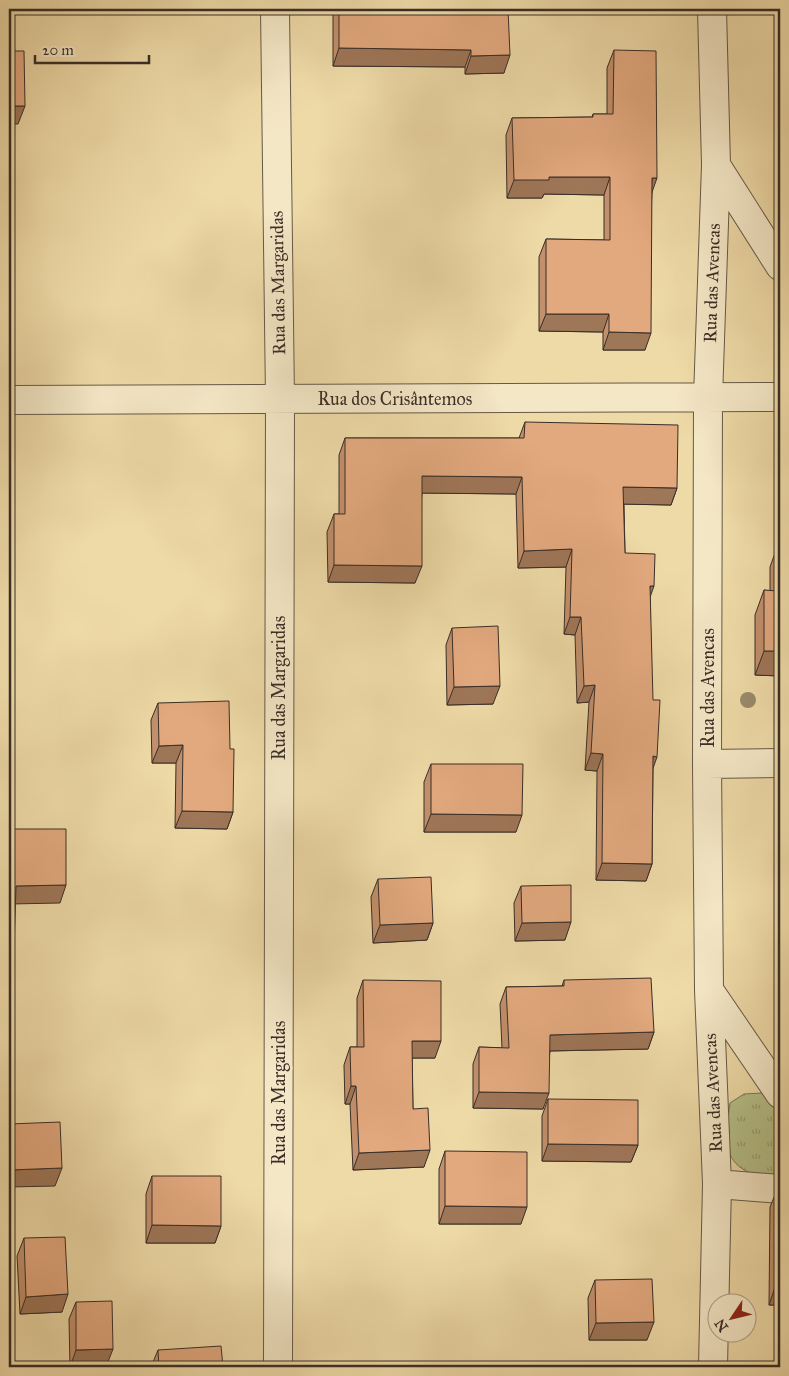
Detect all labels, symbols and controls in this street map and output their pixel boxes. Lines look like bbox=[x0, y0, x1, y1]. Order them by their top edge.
scale bar bbox=[35, 32, 149, 64]
text: 20 m bbox=[42, 41, 74, 59]
street label: Rua das Margaridas bbox=[266, 211, 291, 355]
street label: Rua das Avencas bbox=[699, 223, 725, 343]
street label: Rua dos Crisântemos bbox=[318, 388, 472, 410]
street label: Rua das Margaridas bbox=[268, 616, 291, 760]
street label: Rua das Avencas bbox=[697, 628, 719, 748]
street label: Rua das Margaridas bbox=[268, 1021, 291, 1165]
street label: Rua das Avencas bbox=[699, 1033, 727, 1153]
north arrow bbox=[706, 1294, 756, 1344]
text: N bbox=[711, 1315, 732, 1335]

